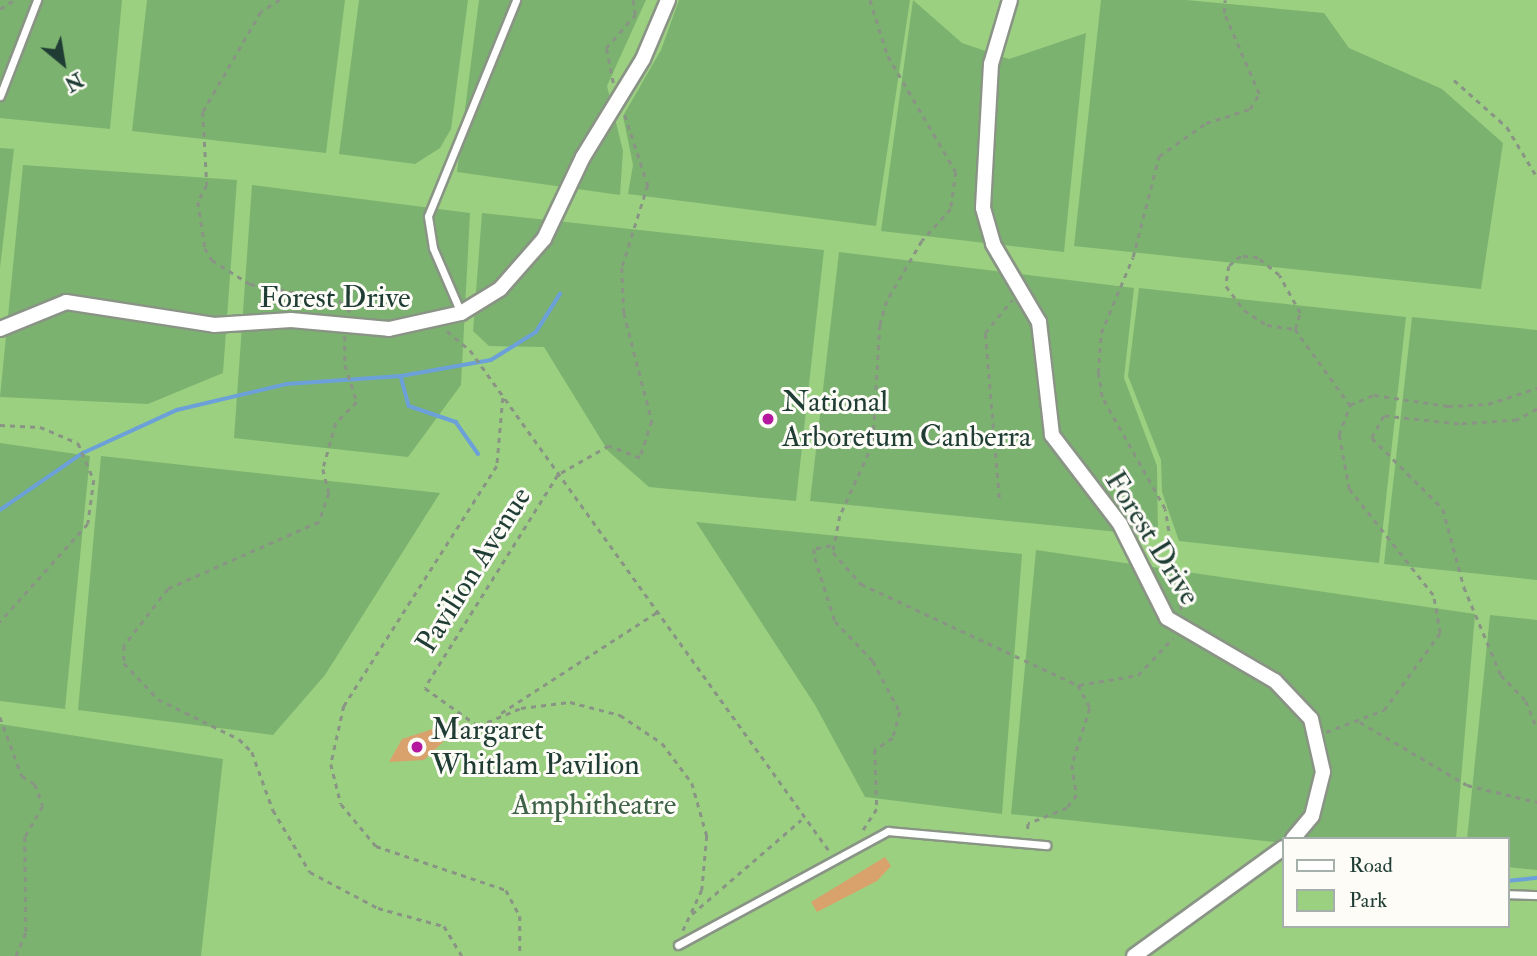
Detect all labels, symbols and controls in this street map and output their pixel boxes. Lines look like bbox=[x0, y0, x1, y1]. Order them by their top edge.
north arrow bbox=[28, 28, 98, 98]
text: N bbox=[60, 67, 87, 96]
street label: Forest Drive bbox=[259, 280, 411, 316]
place label: National Arboretum Canberra bbox=[782, 384, 1031, 454]
marker: National Arboretum Canberra bbox=[760, 411, 776, 427]
street label: Forest Drive bbox=[1097, 464, 1207, 612]
street label: Pavilion Avenue bbox=[409, 481, 539, 659]
place label: Margaret Whitlam Pavilion bbox=[431, 712, 640, 782]
marker: Margaret Whitlam Pavilion bbox=[409, 739, 425, 755]
park label: Amphitheatre bbox=[512, 787, 676, 823]
legend bbox=[1282, 837, 1509, 928]
text: Road bbox=[1349, 852, 1393, 879]
text: Park bbox=[1349, 887, 1387, 914]

